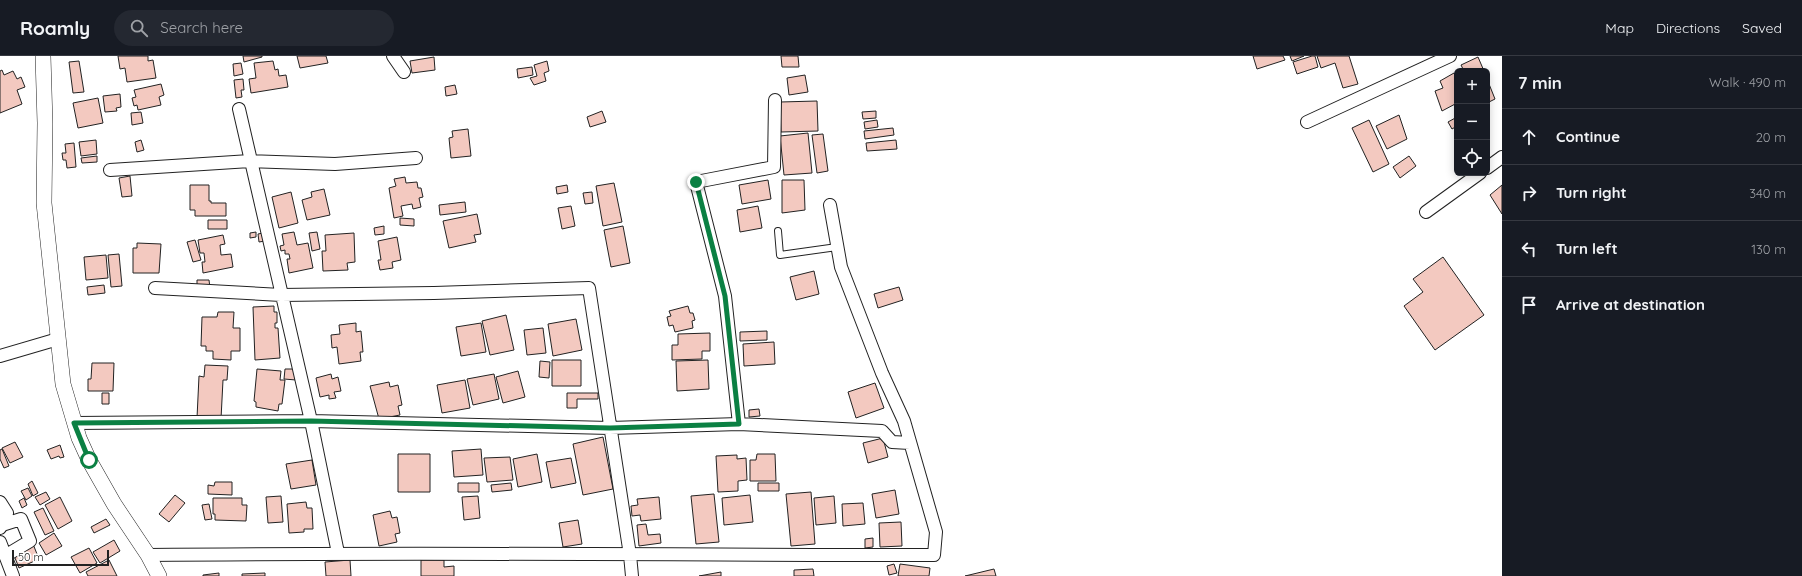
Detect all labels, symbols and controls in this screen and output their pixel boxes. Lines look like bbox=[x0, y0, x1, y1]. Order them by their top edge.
search box bbox=[114, 10, 394, 46]
text: Roamly bbox=[20, 16, 90, 40]
icon: search bbox=[128, 17, 150, 39]
text: Search here bbox=[160, 18, 243, 37]
text: Map bbox=[1605, 19, 1634, 37]
text: Directions bbox=[1656, 19, 1720, 37]
text: Saved bbox=[1742, 19, 1782, 37]
map controls bbox=[1454, 68, 1490, 176]
button: + bbox=[1454, 68, 1490, 104]
text: 7 min bbox=[1518, 72, 1562, 93]
text: Walk · 490 m bbox=[1709, 74, 1786, 90]
button: − bbox=[1454, 104, 1490, 140]
icon: ahead bbox=[1518, 126, 1540, 148]
text: Continue bbox=[1556, 127, 1620, 146]
text: 20 m bbox=[1756, 129, 1786, 145]
button: locate bbox=[1454, 140, 1490, 176]
route end bbox=[687, 173, 705, 191]
icon: right bbox=[1518, 182, 1540, 204]
text: Turn right bbox=[1556, 183, 1627, 202]
text: 340 m bbox=[1749, 185, 1786, 201]
icon: left bbox=[1518, 238, 1540, 260]
text: Turn left bbox=[1556, 239, 1618, 258]
text: 130 m bbox=[1751, 241, 1786, 257]
icon: arrive bbox=[1518, 294, 1540, 316]
text: Arrive at destination bbox=[1556, 295, 1705, 314]
route start bbox=[80, 451, 98, 469]
scale bar bbox=[12, 548, 109, 567]
text: 50 m bbox=[18, 550, 44, 564]

